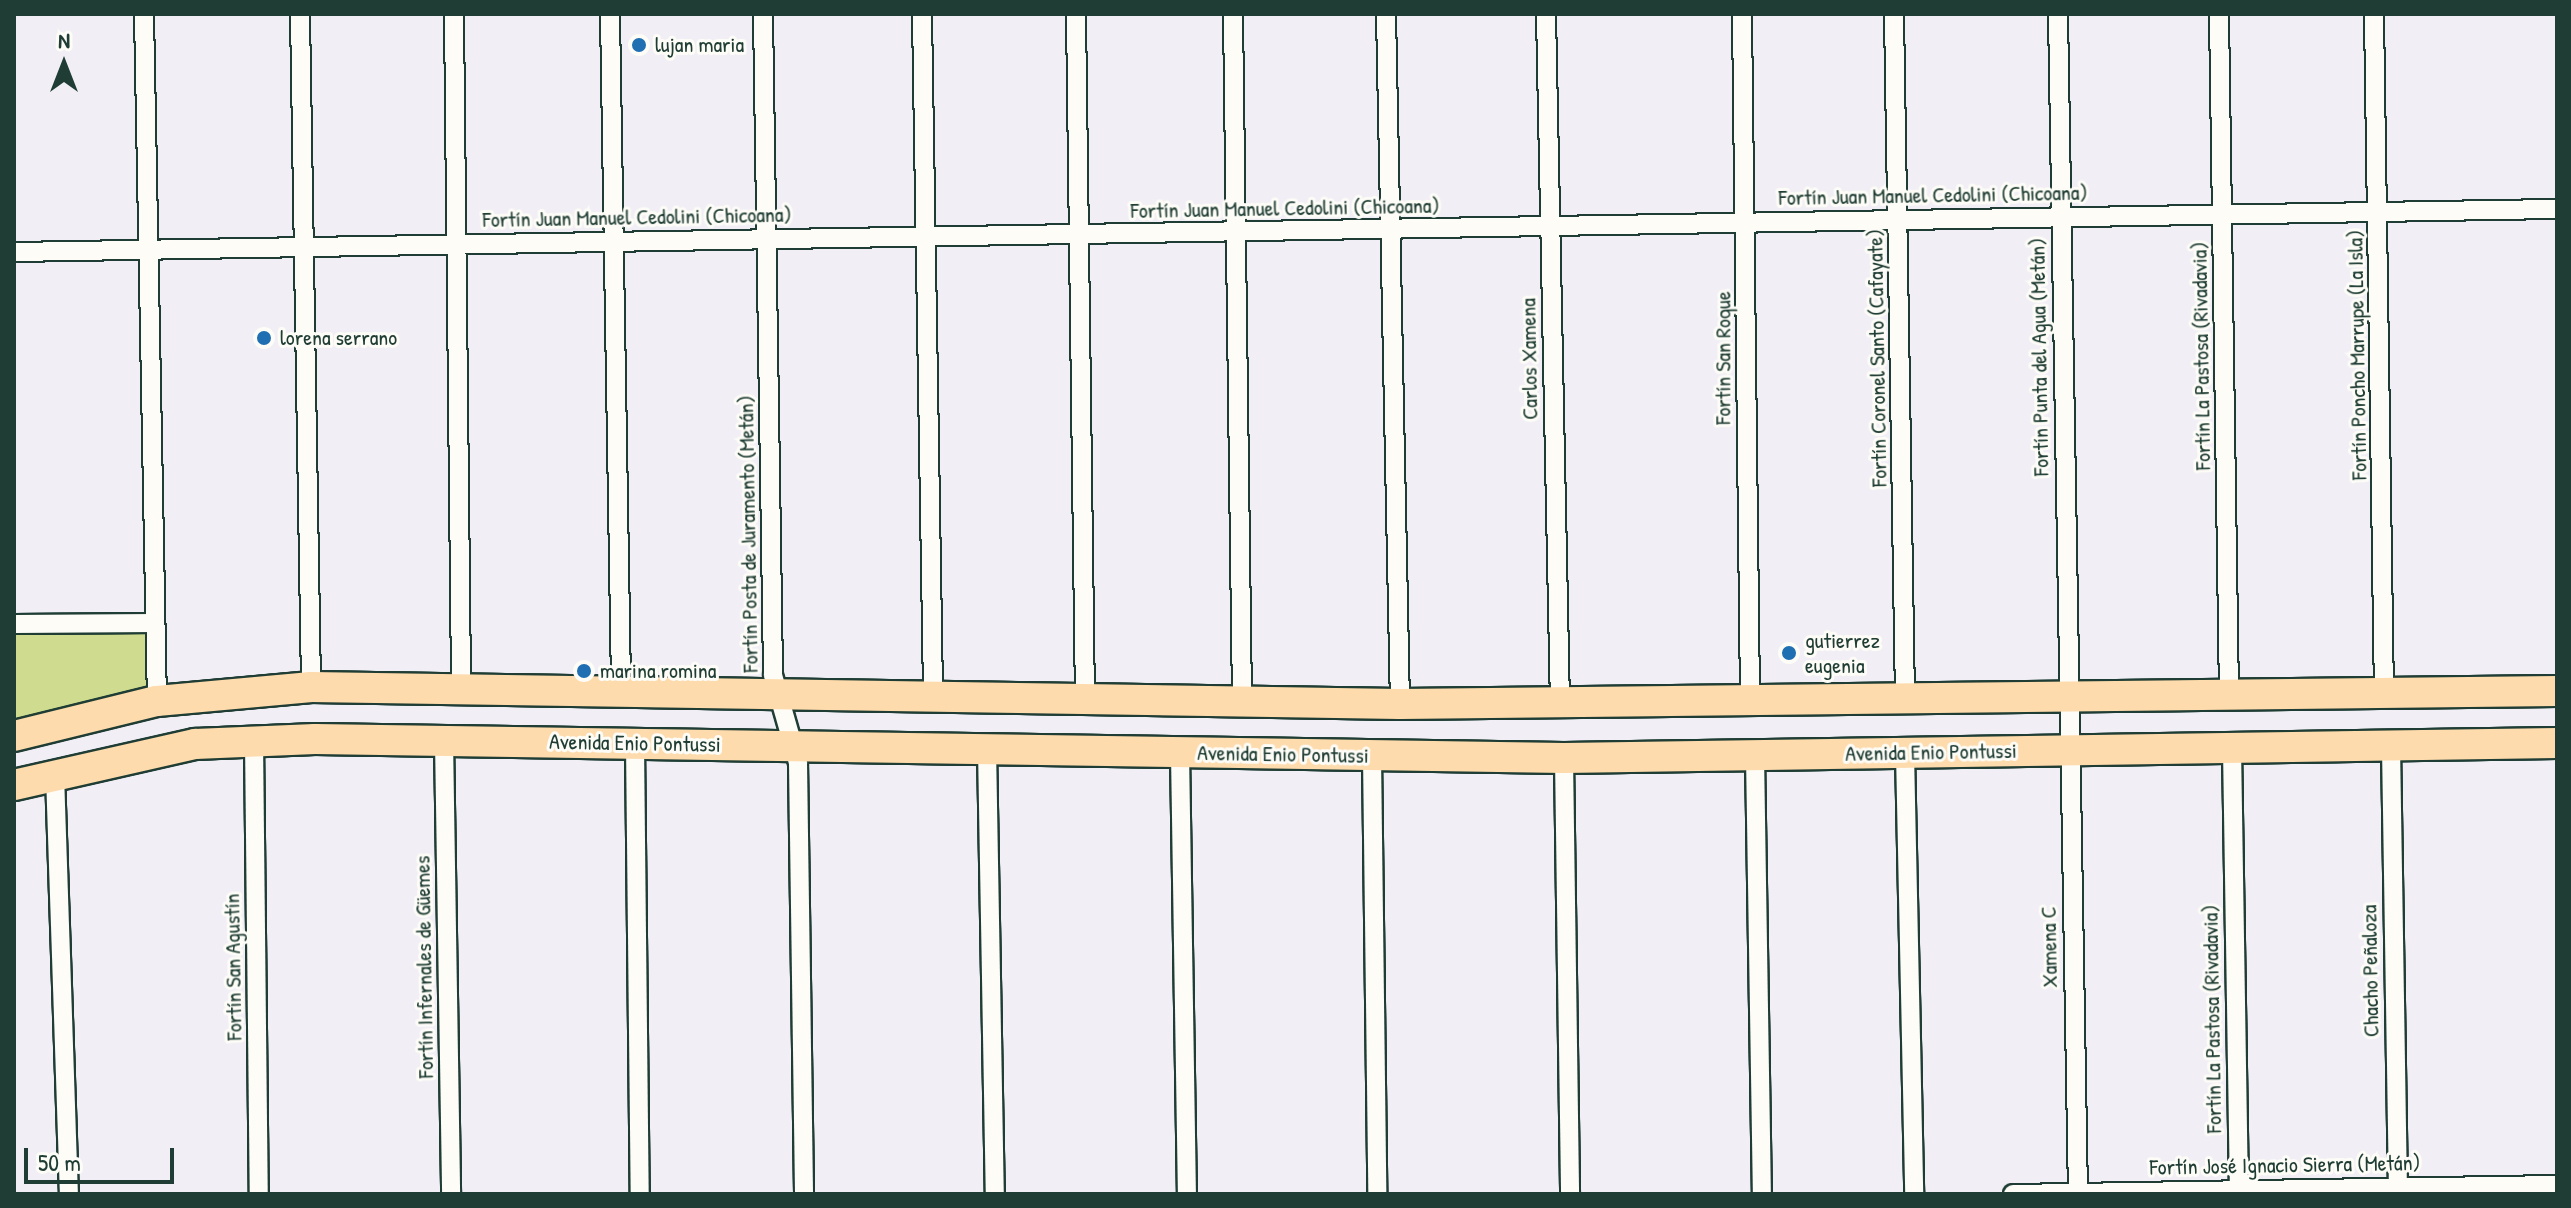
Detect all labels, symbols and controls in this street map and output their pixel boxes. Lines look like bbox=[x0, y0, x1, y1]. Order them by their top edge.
north arrow bbox=[24, 24, 104, 104]
text: N bbox=[58, 25, 70, 55]
place label: lujan maria bbox=[655, 32, 744, 58]
marker: lujan maria bbox=[630, 36, 648, 54]
street label: Fortín Juan Manuel Cedolini (Chicoana) bbox=[1778, 179, 2088, 211]
street label: Fortín Juan Manuel Cedolini (Chicoana) bbox=[1130, 192, 1440, 224]
street label: Fortín Juan Manuel Cedolini (Chicoana) bbox=[482, 201, 792, 233]
street label: Fortín Coronel Santo (Cafayate) bbox=[1862, 229, 1892, 487]
street label: Fortín Poncho Marrupe (La Isla) bbox=[2342, 230, 2372, 480]
street label: Fortín Punta del Agua (Metán) bbox=[2024, 238, 2054, 476]
street label: Fortín La Pastosa (Rivadavia) bbox=[2186, 242, 2216, 470]
street label: Fortín San Roque bbox=[1710, 291, 1736, 425]
street label: Carlos Xamena bbox=[1515, 298, 1543, 420]
place label: lorena serrano bbox=[280, 325, 397, 351]
marker: lorena serrano bbox=[255, 329, 273, 347]
street label: Fortín Posta de Juramento (Metán) bbox=[732, 395, 764, 673]
place label: gutierrez eugenia bbox=[1805, 627, 1880, 678]
marker: gutierrez eugenia bbox=[1780, 644, 1798, 662]
place label: marina romina bbox=[600, 658, 716, 684]
marker: marina romina bbox=[575, 662, 593, 680]
street label: Avenida Enio Pontussi bbox=[549, 728, 721, 758]
street label: Avenida Enio Pontussi bbox=[1845, 737, 2017, 767]
street label: Avenida Enio Pontussi bbox=[1197, 739, 1369, 769]
street label: Fortín Infernales de Güemes bbox=[409, 855, 439, 1079]
street label: Fortín San Agustín bbox=[219, 893, 247, 1041]
street label: Fortín La Pastosa (Rivadavia) bbox=[2197, 905, 2227, 1133]
street label: Chacho Peñaloza bbox=[2356, 905, 2384, 1037]
street label: Xamena C bbox=[2035, 906, 2063, 988]
scale bar bbox=[28, 1132, 178, 1182]
text: 50 m bbox=[38, 1146, 81, 1178]
street label: Fortín José Ignacio Sierra (Metán) bbox=[2149, 1149, 2421, 1181]

